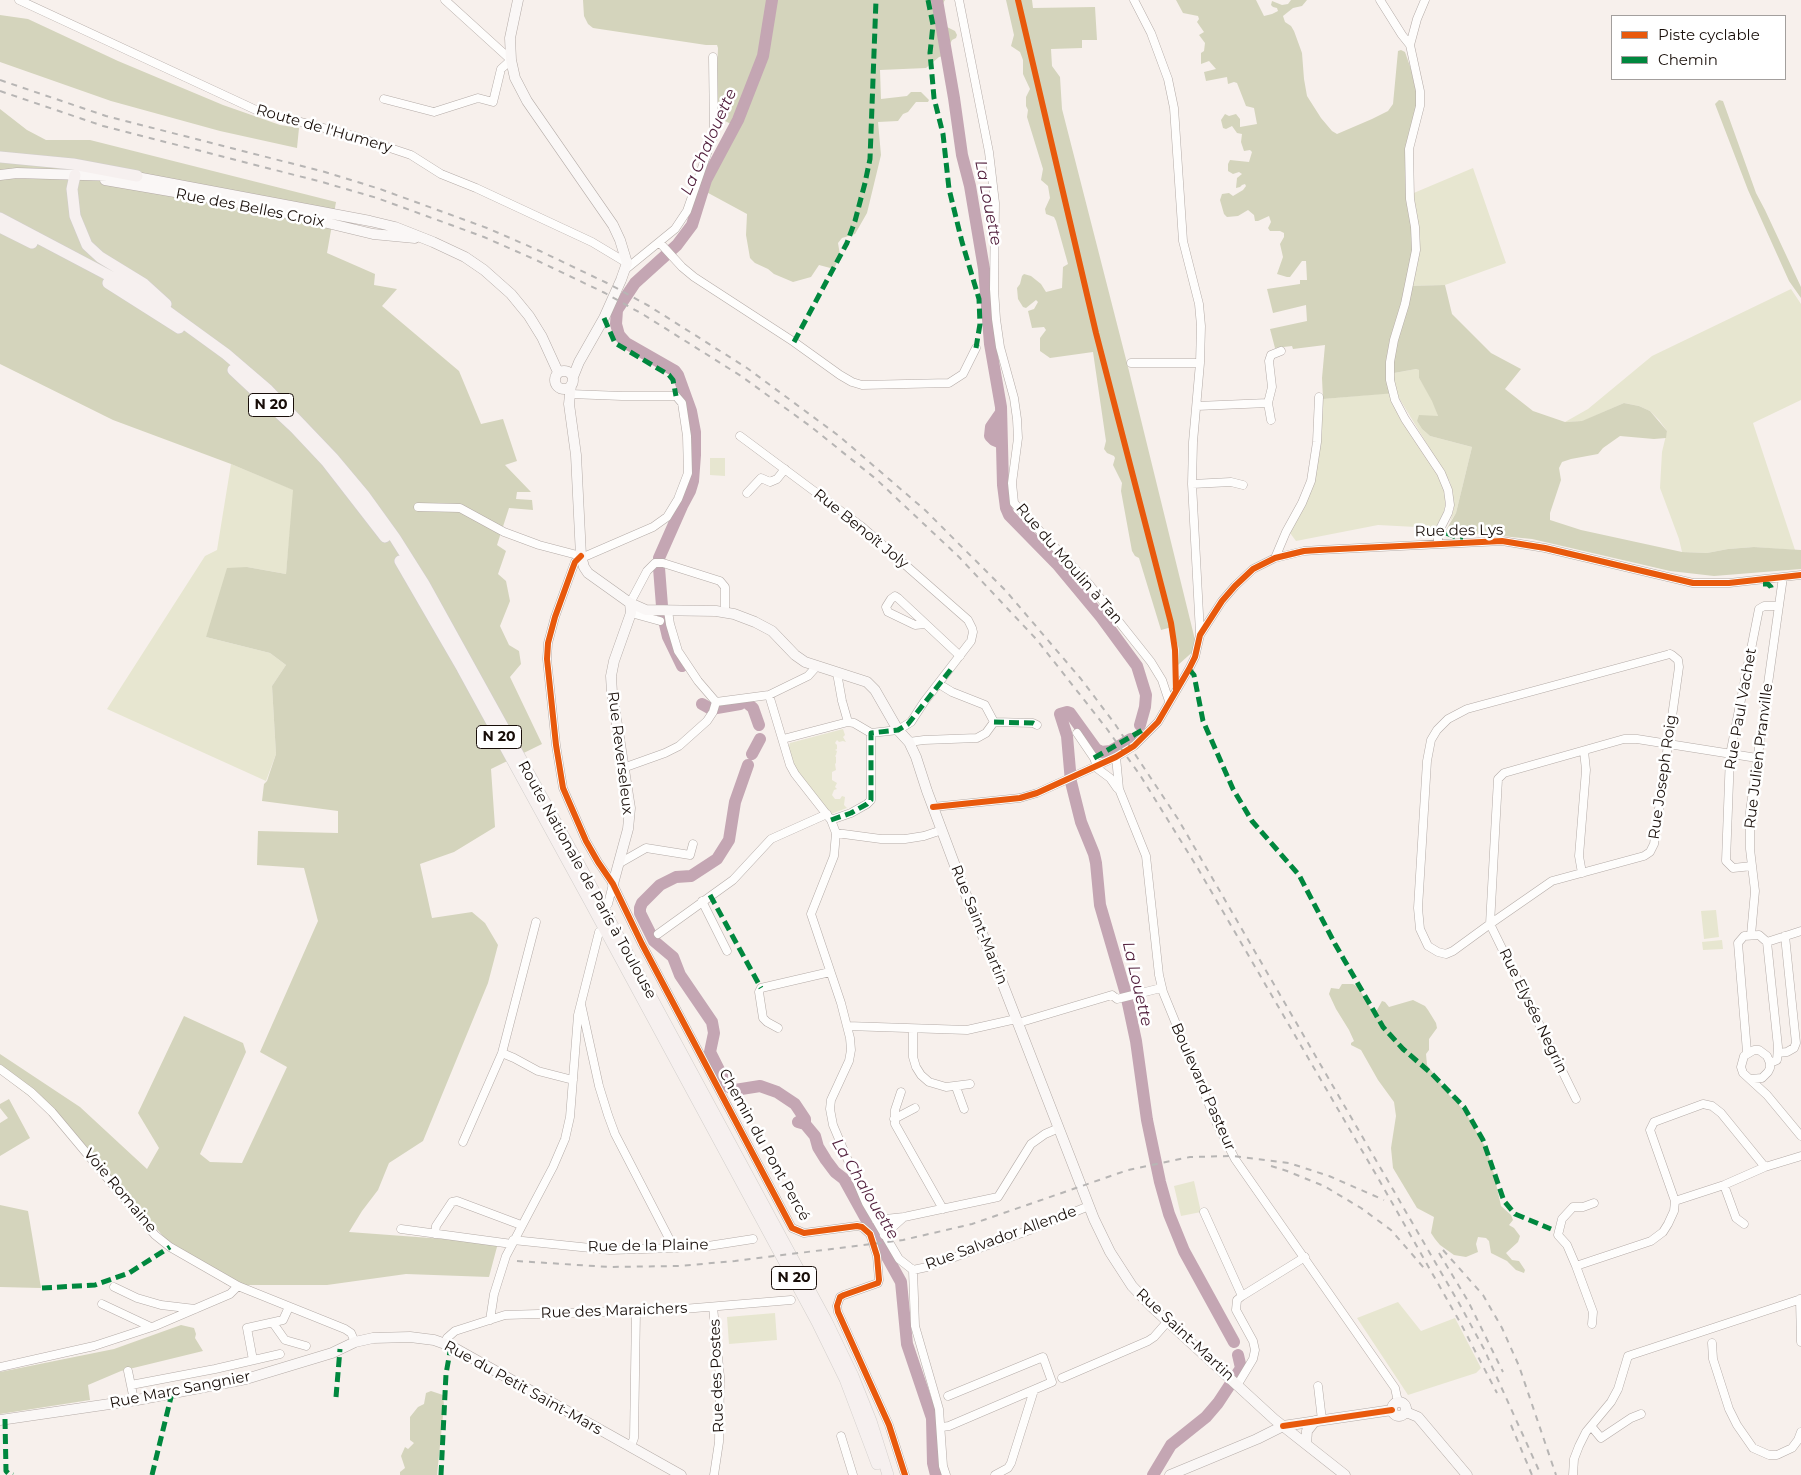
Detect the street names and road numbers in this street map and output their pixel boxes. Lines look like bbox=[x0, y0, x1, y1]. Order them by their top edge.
street label: Route de l'Humery bbox=[254, 101, 394, 157]
street label: Rue des Belles Croix bbox=[174, 185, 326, 231]
road number: N 20 bbox=[248, 394, 294, 416]
street label: Rue Benoît Joly bbox=[810, 485, 912, 573]
street label: Rue du Moulin à Tan bbox=[1012, 500, 1126, 628]
street label: Rue des Lys bbox=[1415, 521, 1503, 541]
street label: Rue Paul Vachet bbox=[1721, 647, 1761, 771]
street label: Rue Julien Pranville bbox=[1741, 682, 1777, 830]
street label: Rue Reverseleux bbox=[604, 690, 636, 816]
street label: Rue Joseph Roig bbox=[1645, 713, 1681, 841]
road number: N 20 bbox=[476, 726, 522, 749]
street label: Route Nationale de Paris à Toulouse bbox=[514, 758, 660, 1002]
street label: Rue Saint-Martin bbox=[947, 863, 1011, 987]
street label: Rue Elysée Negrin bbox=[1495, 946, 1571, 1076]
street label: Boulevard Pasteur bbox=[1167, 1020, 1239, 1154]
street label: Chemin du Pont Percé bbox=[715, 1066, 813, 1224]
street label: Voie Romaine bbox=[80, 1145, 160, 1237]
street label: Rue Salvador Allende bbox=[923, 1202, 1079, 1274]
street label: Rue de la Plaine bbox=[587, 1236, 709, 1256]
road number: N 20 bbox=[772, 1266, 816, 1290]
street label: Rue Saint-Martin bbox=[1132, 1285, 1238, 1385]
street label: Rue des Maraichers bbox=[540, 1299, 688, 1323]
street label: Rue des Postes bbox=[706, 1319, 728, 1433]
street label: Rue du Petit Saint-Mars bbox=[441, 1337, 605, 1439]
street label: Rue Marc Sangnier bbox=[108, 1368, 252, 1412]

